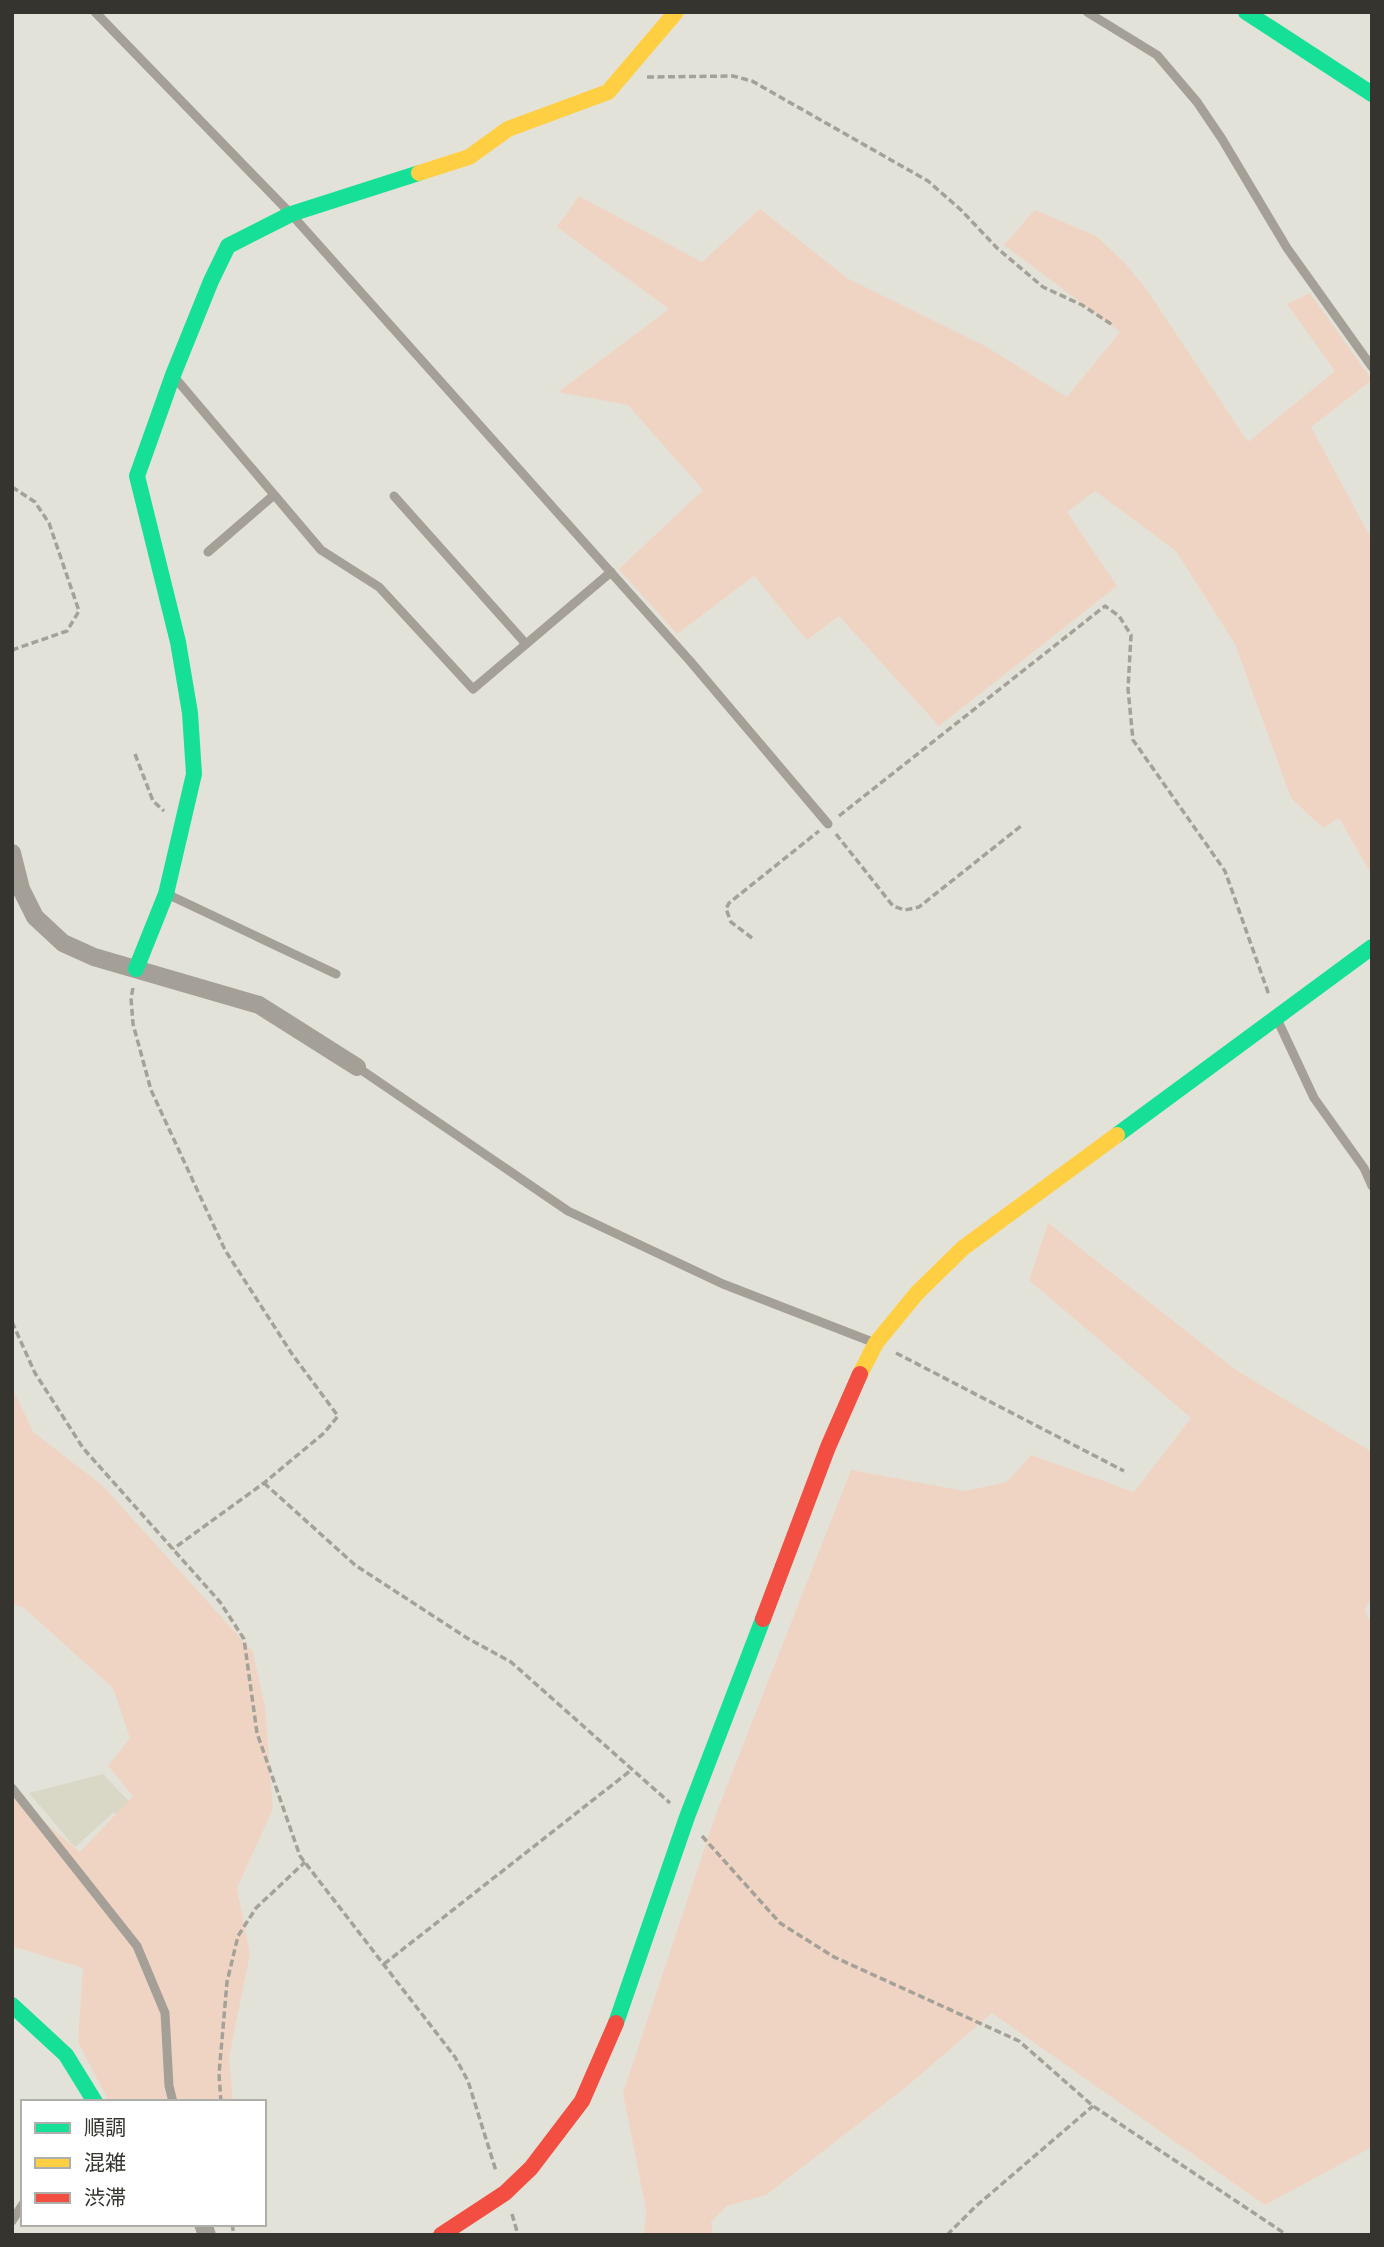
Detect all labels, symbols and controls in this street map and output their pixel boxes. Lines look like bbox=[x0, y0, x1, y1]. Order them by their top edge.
legend bbox=[21, 2100, 266, 2226]
text: 順調 bbox=[84, 2117, 126, 2139]
text: 混雑 bbox=[84, 2152, 126, 2174]
text: 渋滞 bbox=[84, 2187, 126, 2209]

